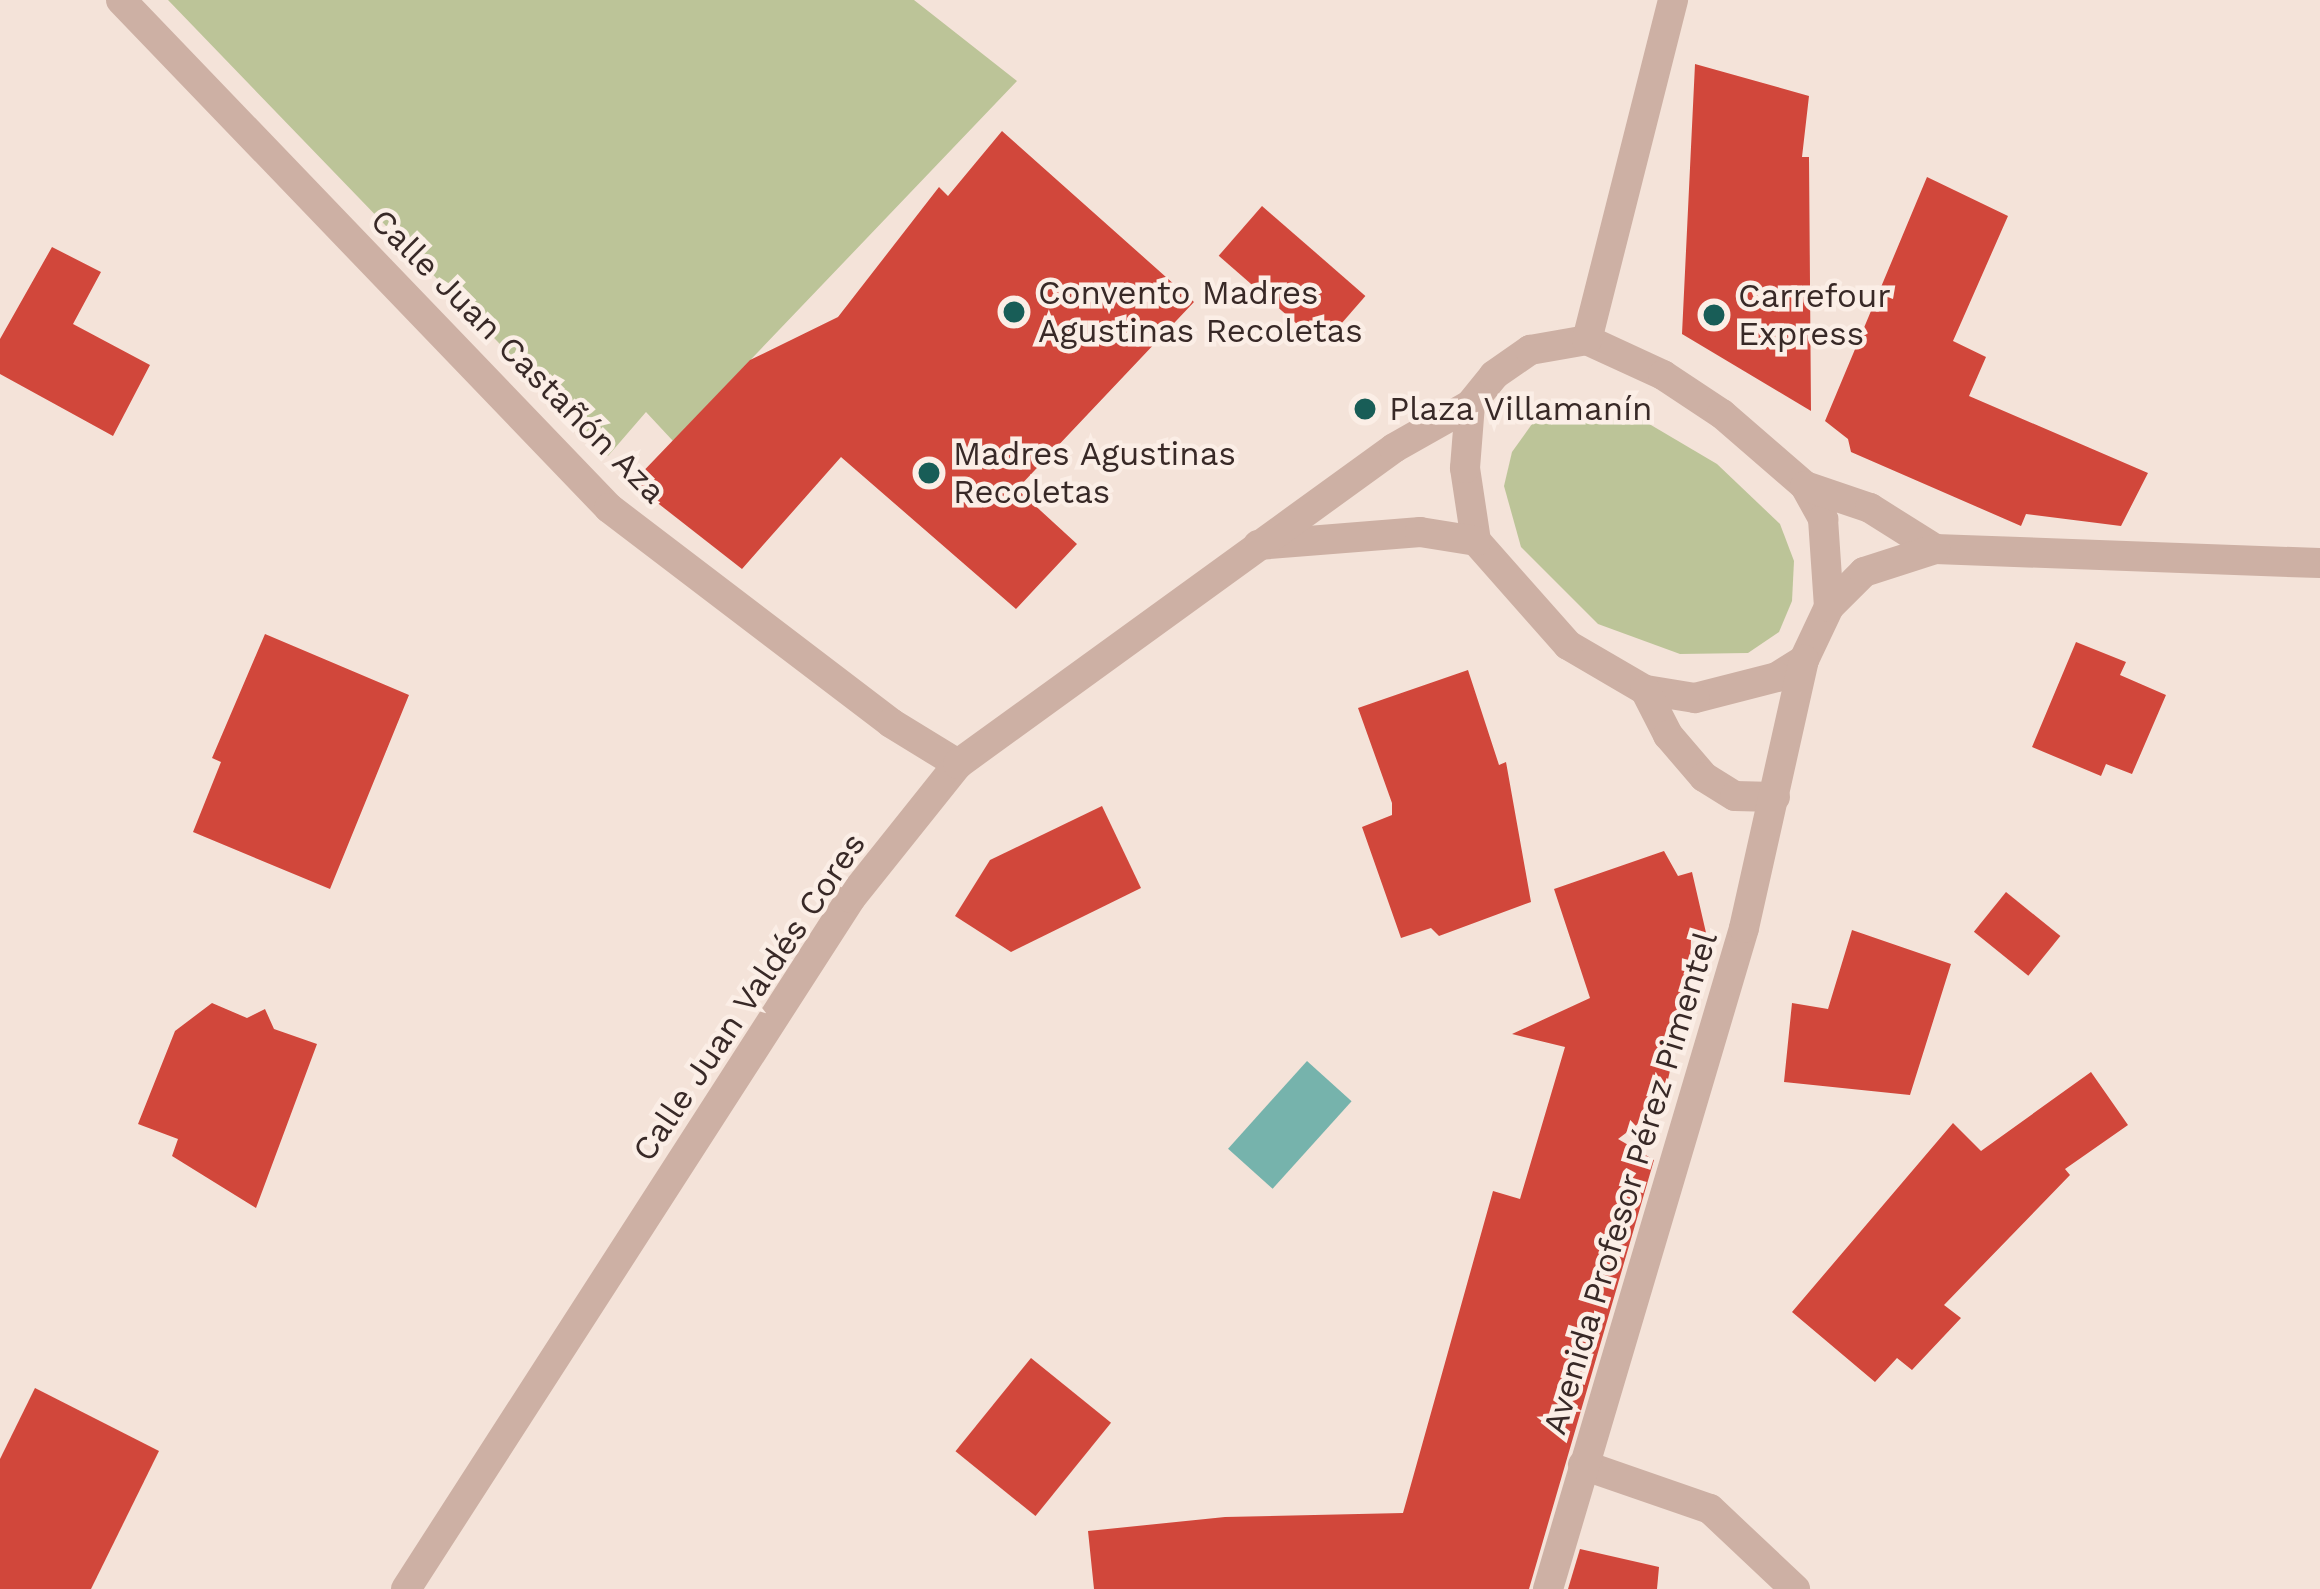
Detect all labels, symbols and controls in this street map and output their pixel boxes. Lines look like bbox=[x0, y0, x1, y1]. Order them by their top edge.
street label: Calle Juan Castañón Aza bbox=[362, 200, 674, 512]
place label: Convento Madres Agustinas Recoletas bbox=[1038, 273, 1363, 351]
place label: Carrefour Express bbox=[1738, 276, 1891, 354]
marker: Convento Madres Agustinas Recoletas bbox=[1001, 299, 1027, 325]
marker: Carrefour Express bbox=[1701, 302, 1727, 328]
place label: Plaza Villamanín bbox=[1389, 389, 1654, 429]
marker: Plaza Villamanín bbox=[1352, 396, 1378, 422]
place label: Madres Agustinas Recoletas bbox=[953, 434, 1237, 512]
marker: Madres Agustinas Recoletas bbox=[916, 460, 942, 486]
street label: Calle Juan Valdés Cores bbox=[624, 825, 874, 1169]
street label: Avenida Profesor Pérez Pimentel bbox=[1534, 926, 1726, 1440]

